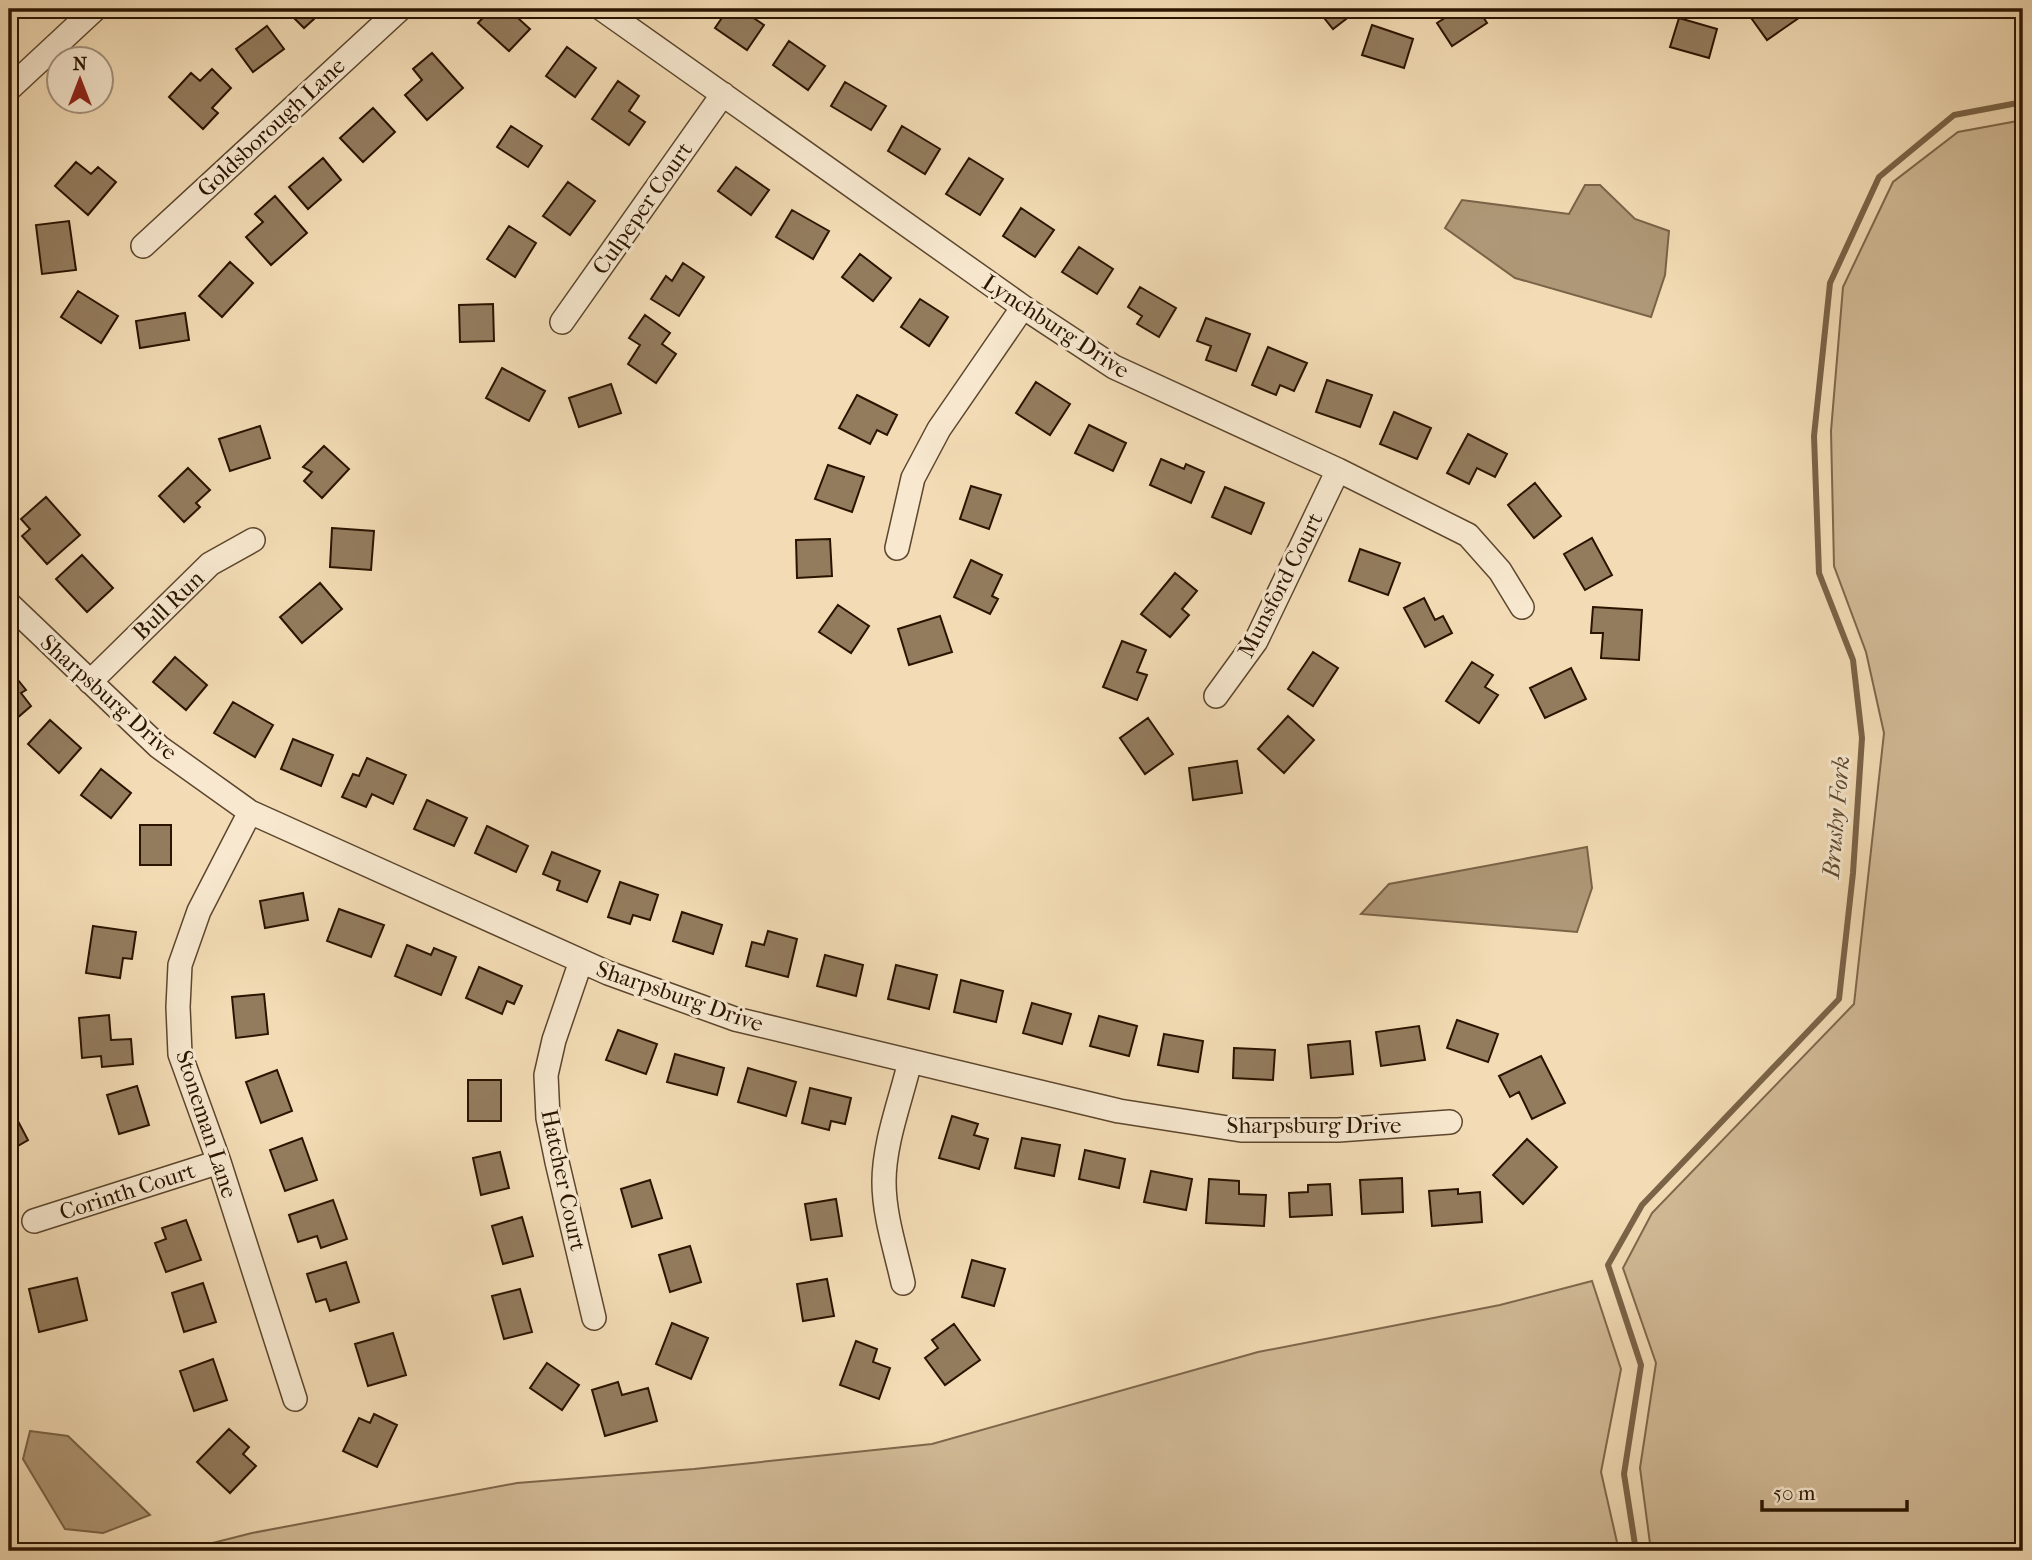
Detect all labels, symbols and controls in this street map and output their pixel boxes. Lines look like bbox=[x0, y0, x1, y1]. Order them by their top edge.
north arrow bbox=[46, 46, 116, 116]
street label: Goldsborough Lane bbox=[192, 52, 351, 203]
text: N bbox=[73, 53, 88, 75]
street label: Culpeper Court bbox=[587, 137, 698, 280]
street label: Lynchburg Drive bbox=[977, 269, 1134, 384]
street label: Munsford Court bbox=[1232, 508, 1329, 662]
street label: Bull Run bbox=[127, 565, 210, 646]
street label: Sharpsburg Drive bbox=[35, 629, 183, 766]
water label: Brushy Fork bbox=[1817, 755, 1855, 881]
street label: Sharpsburg Drive bbox=[593, 955, 767, 1038]
street label: Stoneman Lane bbox=[170, 1047, 243, 1201]
street label: Hatcher Court bbox=[535, 1107, 592, 1253]
street label: Sharpsburg Drive bbox=[1227, 1112, 1401, 1139]
street label: Corinth Court bbox=[56, 1157, 198, 1226]
scale bar bbox=[1762, 1469, 1908, 1513]
text: 50 m bbox=[1773, 1481, 1816, 1505]

